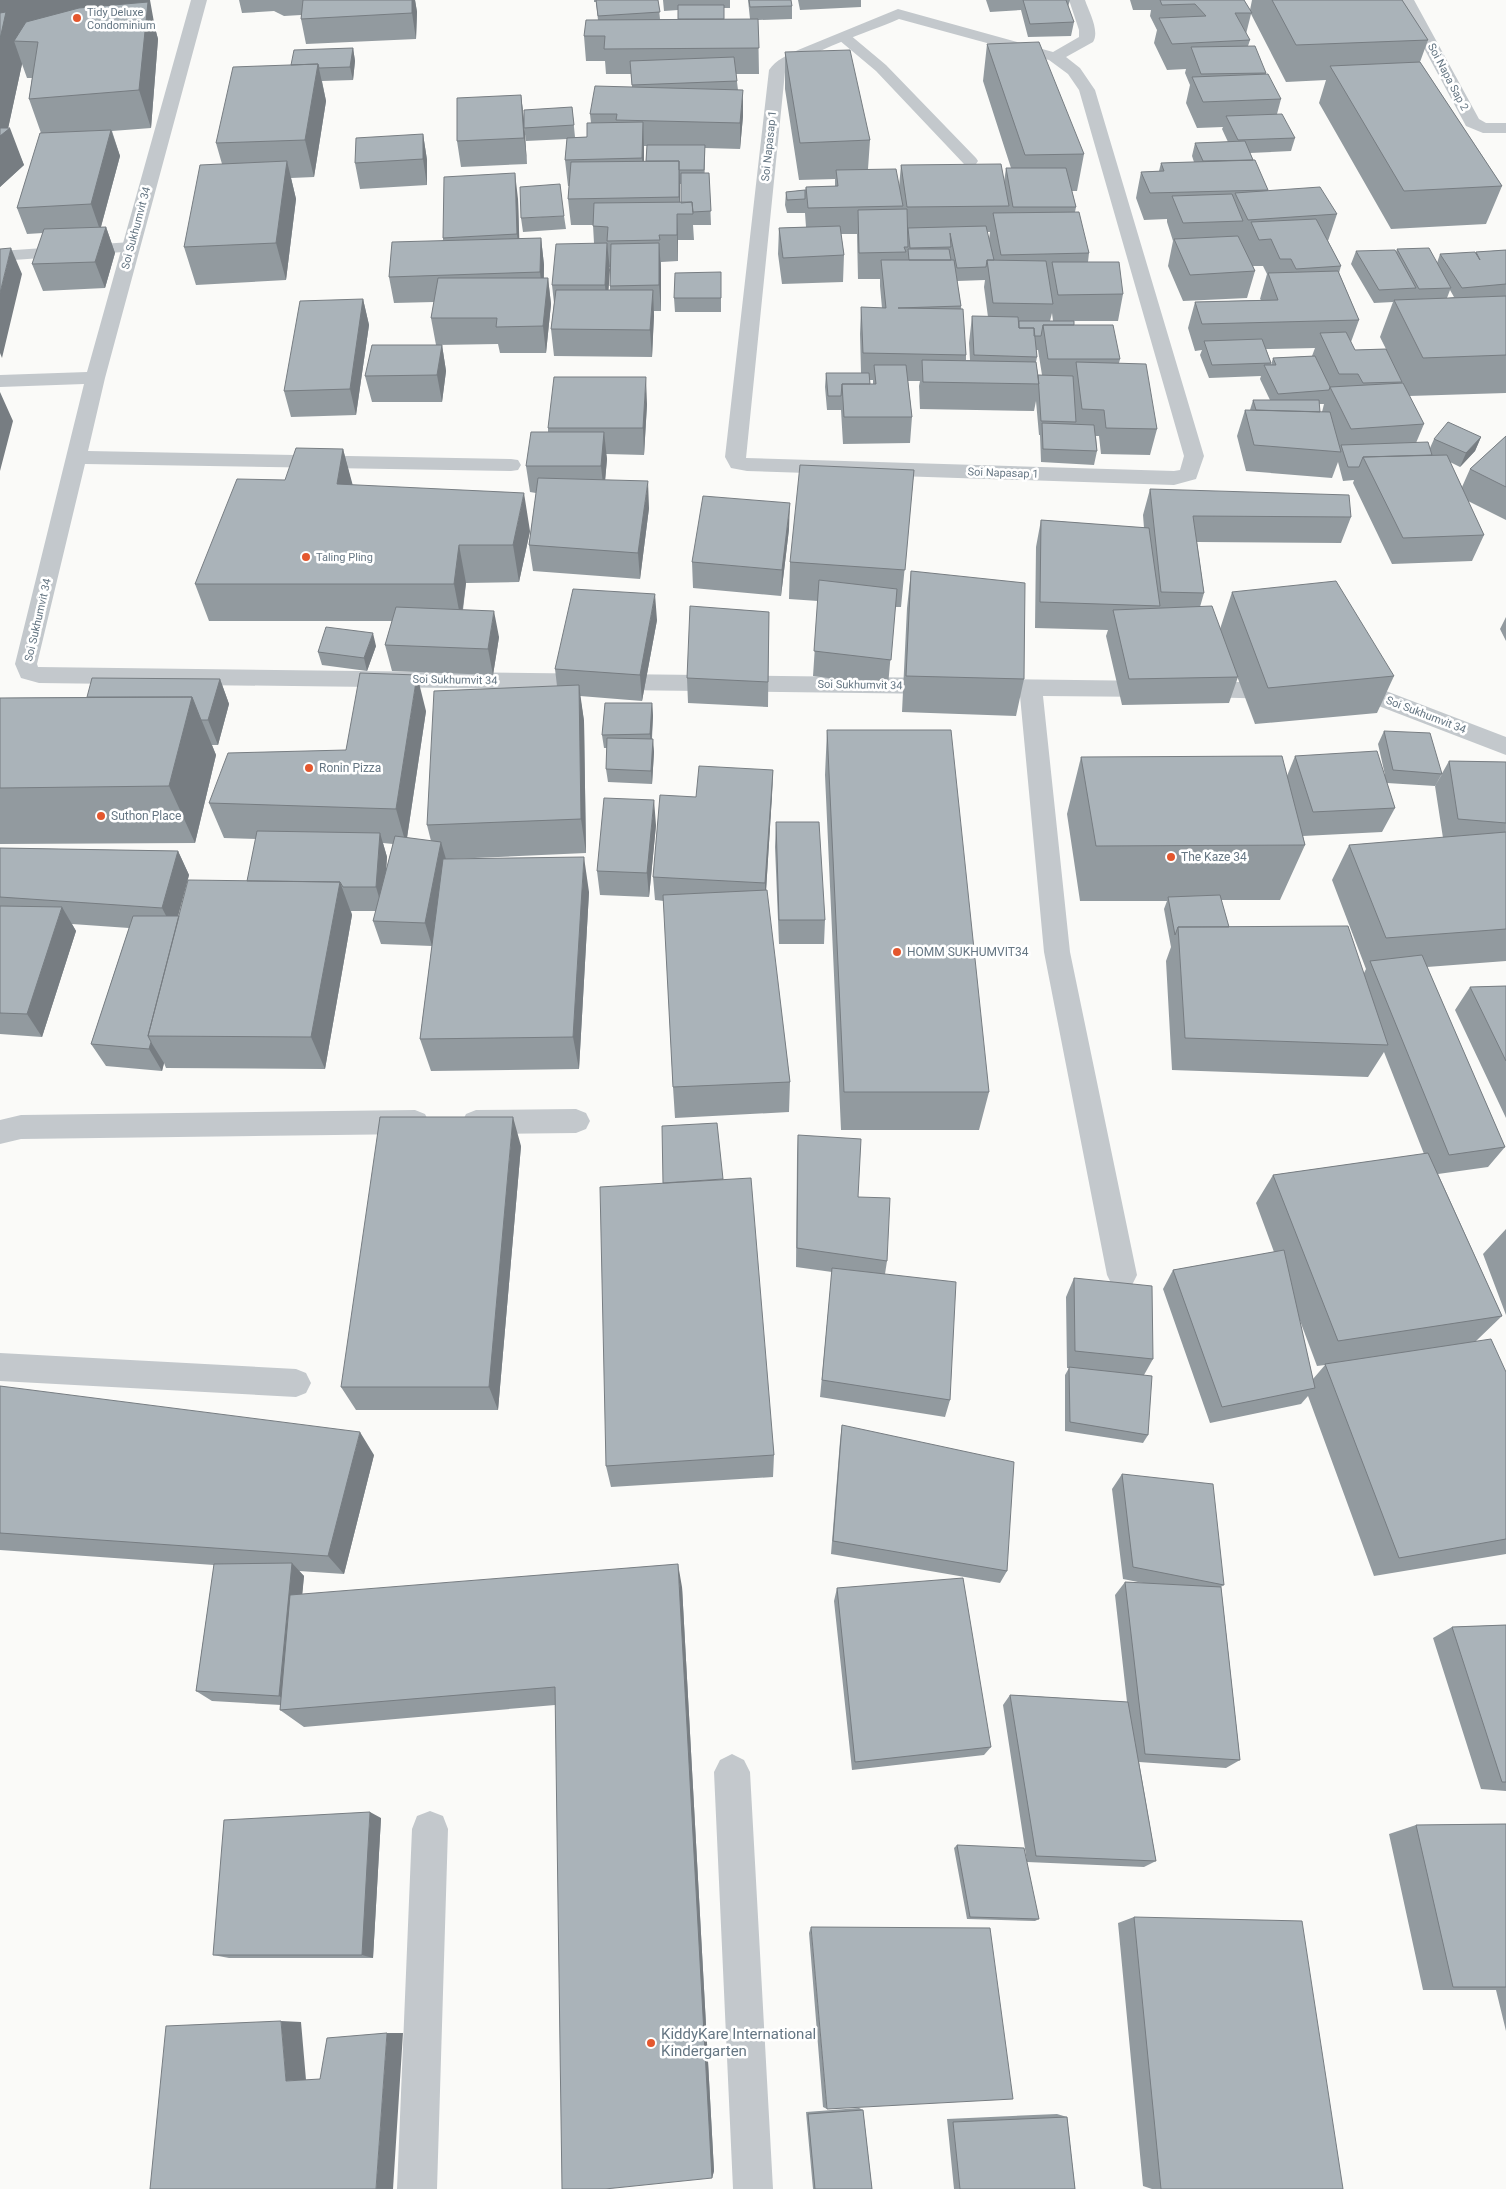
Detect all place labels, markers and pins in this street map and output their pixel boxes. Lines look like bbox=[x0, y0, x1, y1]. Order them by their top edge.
place label: Tidy Deluxe Condominium bbox=[87, 6, 156, 32]
marker: Tidy Deluxe Condominium bbox=[71, 12, 83, 24]
marker: Taling Pling bbox=[300, 551, 312, 563]
place label: Taling Pling bbox=[316, 551, 373, 564]
place label: Ronin Pizza bbox=[319, 761, 381, 775]
marker: Ronin Pizza bbox=[303, 762, 315, 774]
place label: Suthon Place bbox=[111, 809, 181, 823]
marker: Suthon Place bbox=[95, 810, 107, 822]
place label: The Kaze 34 bbox=[1181, 850, 1247, 864]
marker: The Kaze 34 bbox=[1165, 851, 1177, 863]
place label: HOMM SUKHUMVIT34 bbox=[907, 945, 1029, 959]
marker: HOMM SUKHUMVIT34 bbox=[891, 946, 903, 958]
place label: KiddyKare International Kindergarten bbox=[661, 2025, 816, 2060]
marker: KiddyKare International Kindergarten bbox=[645, 2037, 657, 2049]

